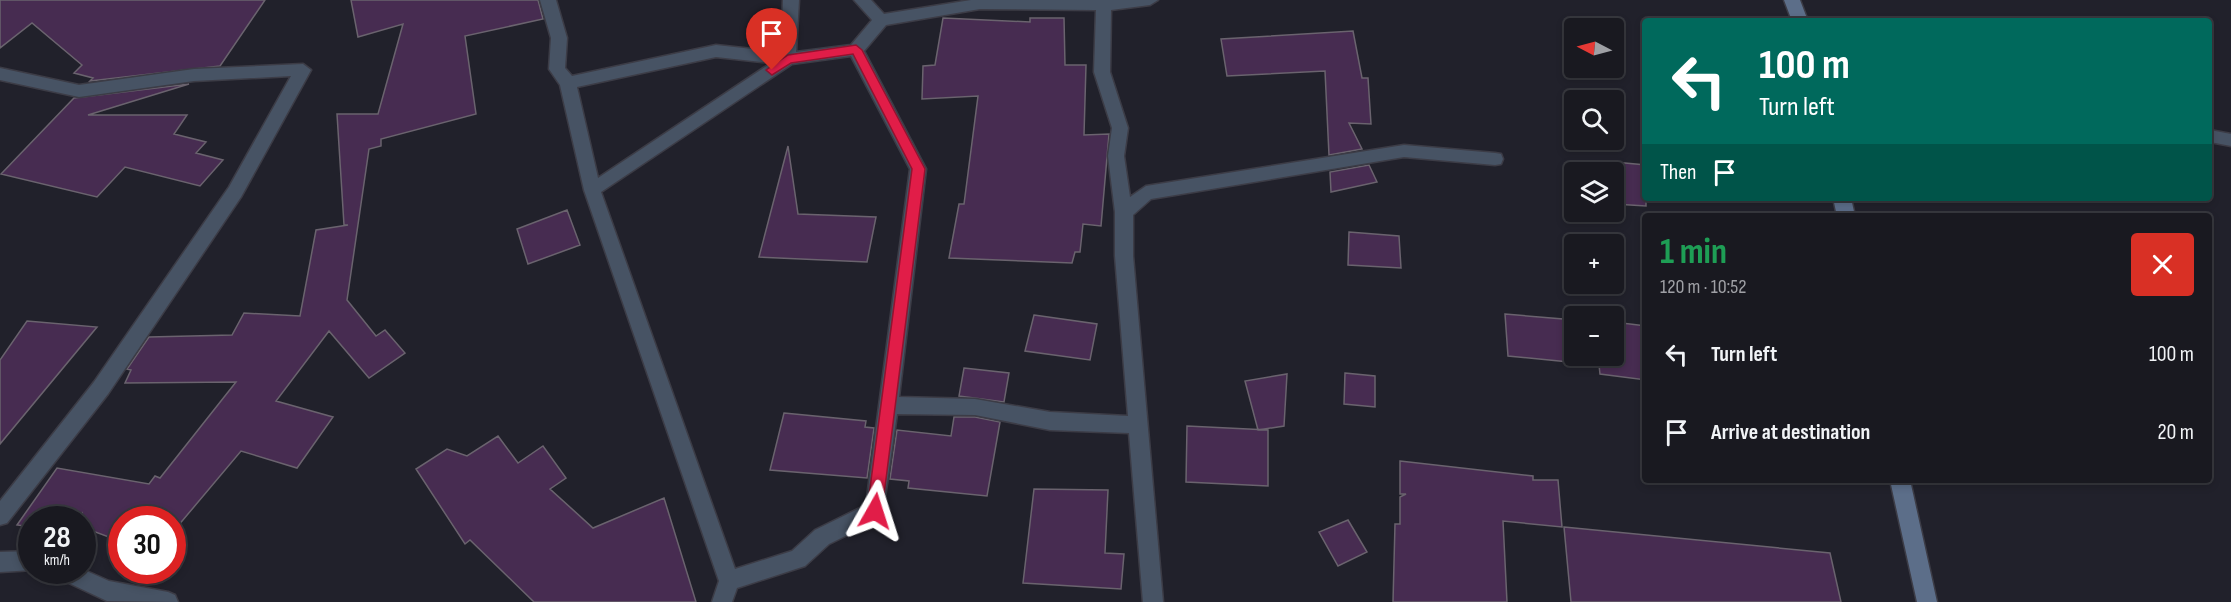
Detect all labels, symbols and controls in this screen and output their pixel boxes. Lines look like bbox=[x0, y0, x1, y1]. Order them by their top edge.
pin bbox=[746, 8, 797, 70]
icon: arrive bbox=[755, 17, 788, 50]
north arrow bbox=[1564, 18, 1624, 78]
map controls bbox=[1564, 18, 1624, 366]
text: 100 m bbox=[1759, 40, 1850, 91]
icon: left bbox=[1660, 42, 1738, 120]
button: search bbox=[1564, 90, 1624, 150]
text: Turn left bbox=[1759, 91, 1835, 123]
icon: arrive bbox=[1708, 156, 1741, 189]
text: Then bbox=[1660, 159, 1696, 186]
button: layers bbox=[1564, 162, 1624, 222]
text: 1 min bbox=[1660, 231, 1727, 274]
button: close bbox=[2131, 233, 2194, 296]
button: + bbox=[1564, 234, 1624, 294]
text: 120 m · 10:52 bbox=[1660, 275, 1746, 299]
button: − bbox=[1564, 306, 1624, 366]
icon: left bbox=[1660, 338, 1693, 371]
text: Turn left bbox=[1711, 341, 1777, 368]
text: 100 m bbox=[2149, 341, 2194, 368]
icon: arrive bbox=[1660, 416, 1693, 449]
text: Arrive at destination bbox=[1711, 419, 1870, 446]
text: 20 m bbox=[2158, 419, 2194, 446]
position arrow bbox=[843, 479, 907, 543]
speed limit sign: 30 bbox=[108, 506, 186, 584]
text: 28 bbox=[43, 520, 71, 556]
text: km/h bbox=[44, 551, 70, 570]

